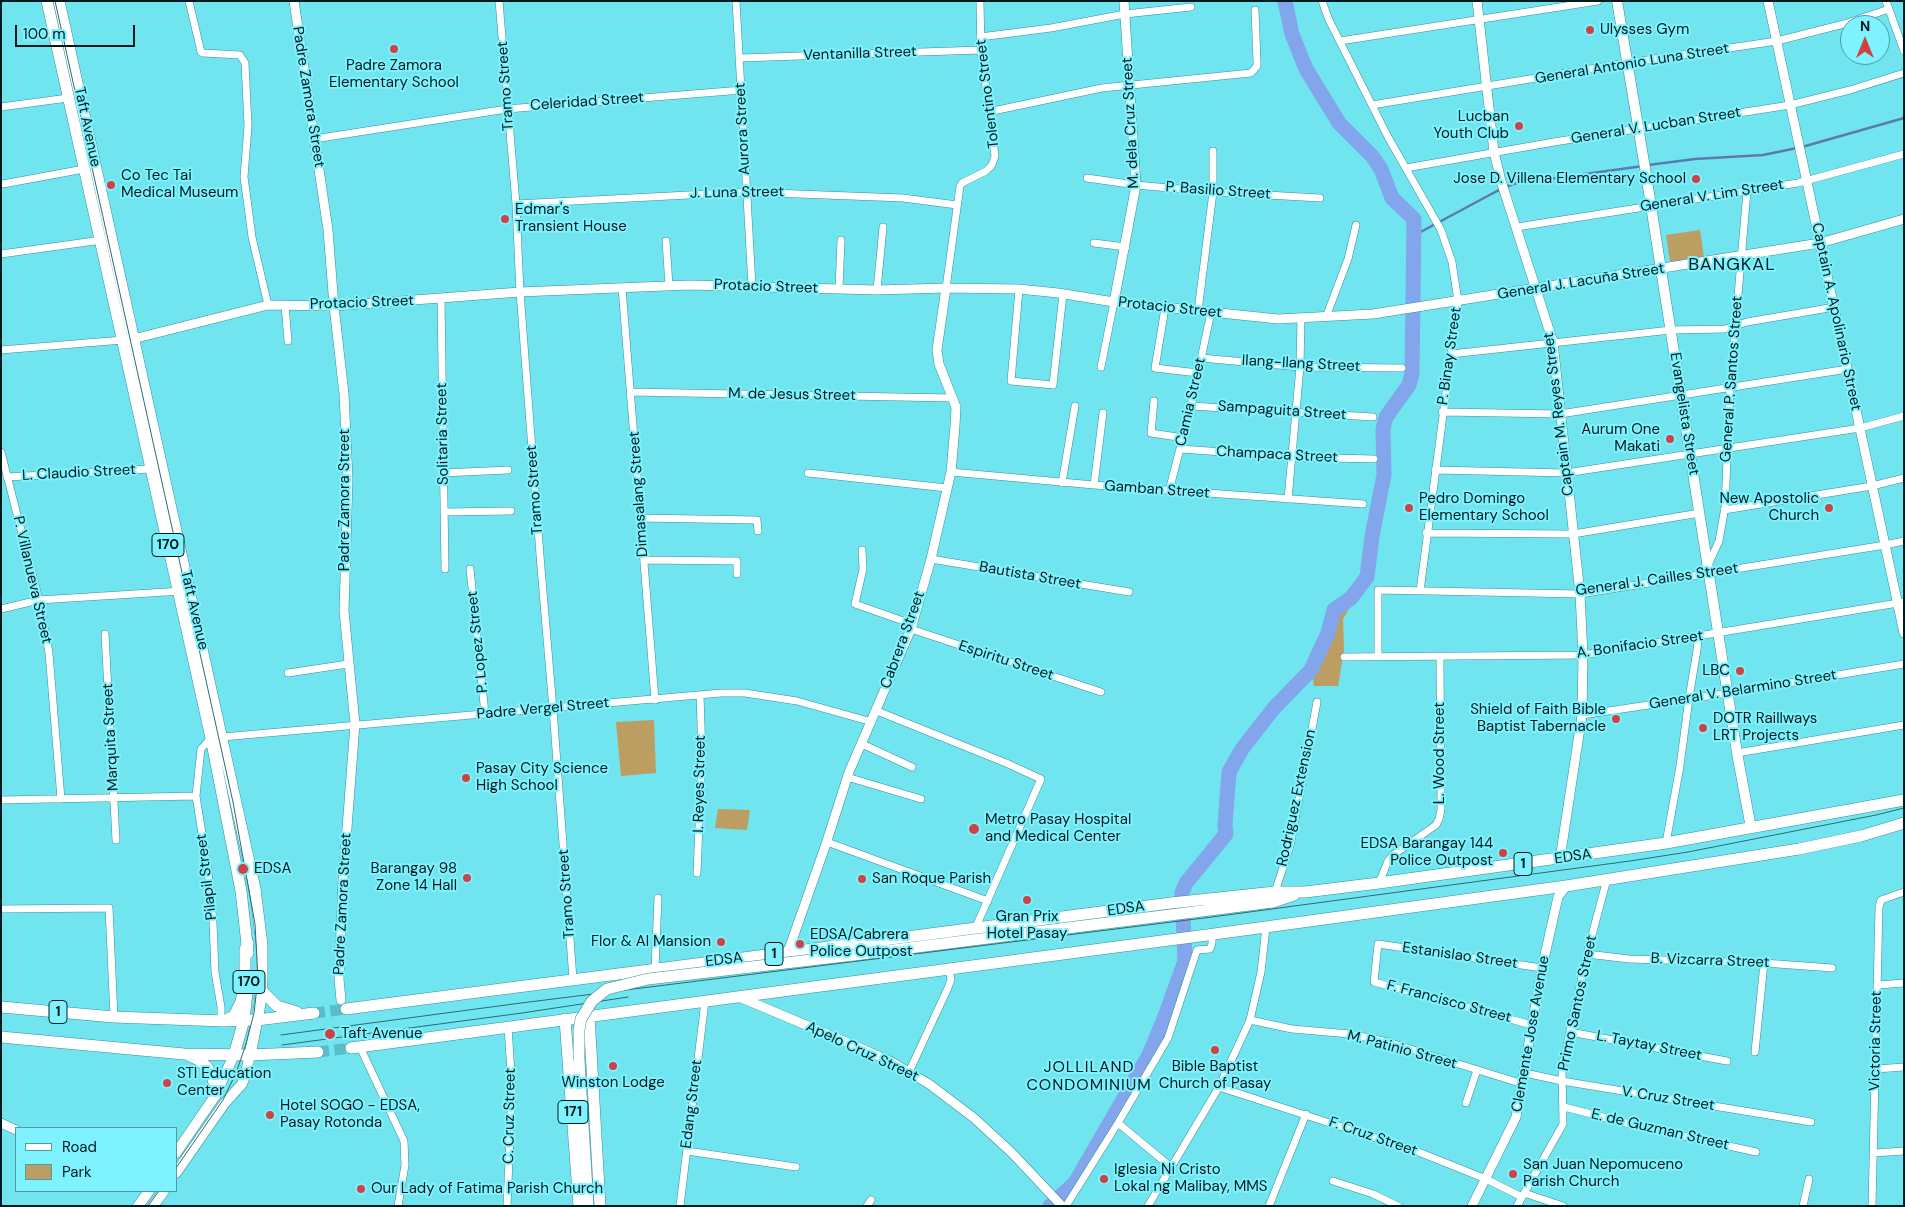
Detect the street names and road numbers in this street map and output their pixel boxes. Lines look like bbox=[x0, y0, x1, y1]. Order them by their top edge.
street label: Padre Zamora Street bbox=[288, 25, 328, 169]
street label: Tolentino Street bbox=[972, 38, 1004, 150]
street label: Tramo Street bbox=[494, 40, 518, 132]
street label: General Antonio Luna Street bbox=[1534, 40, 1730, 88]
street label: Ventanilla Street bbox=[803, 43, 917, 65]
street label: M. dela Cruz Street bbox=[1119, 57, 1143, 189]
street label: Aurora Street bbox=[732, 82, 754, 176]
street label: Taft Avenue bbox=[70, 85, 104, 169]
street label: Celeridad Street bbox=[530, 89, 644, 115]
street label: General V. Lucban Street bbox=[1570, 104, 1742, 148]
street label: General V. Lim Street bbox=[1639, 176, 1785, 216]
street label: P. Basilio Street bbox=[1165, 178, 1271, 204]
street label: J. Luna Street bbox=[690, 183, 784, 203]
street label: Captain A. Apolinario Street bbox=[1807, 221, 1865, 413]
street label: General J. Lacuña Street bbox=[1496, 260, 1666, 304]
street label: Protacio Street bbox=[714, 276, 818, 298]
street label: Protacio Street bbox=[310, 292, 414, 314]
street label: Protacio Street bbox=[1117, 294, 1223, 322]
street label: General P. Santos Street bbox=[1717, 295, 1747, 463]
street label: P. Binay Street bbox=[1434, 306, 1466, 406]
street label: Captain M. Reyes Street bbox=[1540, 331, 1578, 497]
street label: Evangelista Street bbox=[1665, 351, 1703, 477]
street label: Ilang-Ilang Street bbox=[1241, 352, 1361, 376]
street label: Camia Street bbox=[1172, 356, 1210, 448]
street label: Solitaria Street bbox=[433, 383, 453, 485]
street label: M. de Jesus Street bbox=[728, 385, 856, 405]
street label: Sampaguita Street bbox=[1217, 398, 1347, 424]
street label: Padre Zamora Street bbox=[336, 429, 354, 571]
street label: Dimasalang Street bbox=[626, 430, 652, 558]
street label: Champaca Street bbox=[1216, 443, 1338, 467]
street label: Tramo Street bbox=[523, 444, 547, 536]
street label: L. Claudio Street bbox=[22, 461, 136, 485]
street label: Gamban Street bbox=[1104, 477, 1210, 503]
street label: P. Villanueva Street bbox=[9, 514, 55, 646]
road number: 170 bbox=[152, 534, 184, 556]
street label: Bautista Street bbox=[978, 558, 1082, 594]
street label: General J. Cailles Street bbox=[1575, 560, 1739, 600]
street label: Taft Avenue bbox=[176, 568, 212, 652]
street label: Cabrera Street bbox=[877, 589, 929, 691]
street label: P. Lopez Street bbox=[464, 590, 492, 694]
street label: A. Bonifacio Street bbox=[1576, 627, 1704, 663]
street label: Espiritu Street bbox=[956, 637, 1056, 685]
street label: General V. Belarmino Street bbox=[1648, 666, 1838, 714]
street label: Marquita Street bbox=[99, 683, 123, 791]
street label: Padre Vergel Street bbox=[476, 694, 610, 724]
street label: L. Wood Street bbox=[1431, 702, 1449, 804]
street label: Rodriguez Extension bbox=[1274, 728, 1320, 868]
street label: I. Reyes Street bbox=[690, 735, 710, 833]
street label: Padre Zamora Street bbox=[330, 832, 356, 976]
street label: Pilapil Street bbox=[193, 833, 221, 921]
street label: EDSA bbox=[1553, 845, 1593, 869]
street label: Tramo Street bbox=[555, 848, 579, 940]
road number: 1 bbox=[1514, 852, 1532, 876]
street label: EDSA bbox=[1106, 897, 1146, 921]
street label: Primo Santos Street bbox=[1555, 934, 1601, 1072]
street label: Estanislao Street bbox=[1401, 939, 1519, 973]
road number: 1 bbox=[765, 942, 783, 966]
street label: EDSA bbox=[704, 949, 744, 971]
street label: B. Vizcarra Street bbox=[1650, 950, 1770, 972]
street label: Clemente Jose Avenue bbox=[1508, 954, 1554, 1114]
road number: 170 bbox=[233, 970, 265, 994]
street label: F. Francisco Street bbox=[1385, 977, 1513, 1027]
street label: Victoria Street bbox=[1866, 991, 1886, 1091]
road number: 1 bbox=[49, 1000, 67, 1024]
street label: Apelo Cruz Street bbox=[803, 1018, 921, 1086]
street label: M. Patinio Street bbox=[1345, 1027, 1459, 1073]
street label: L. Taytay Street bbox=[1595, 1027, 1703, 1065]
street label: Edang Street bbox=[678, 1058, 706, 1150]
street label: C. Cruz Street bbox=[500, 1068, 520, 1164]
street label: V. Cruz Street bbox=[1620, 1083, 1716, 1115]
road number: 171 bbox=[558, 1100, 588, 1124]
street label: E. de Guzman Street bbox=[1589, 1105, 1731, 1155]
street label: F. Cruz Street bbox=[1326, 1113, 1420, 1161]

